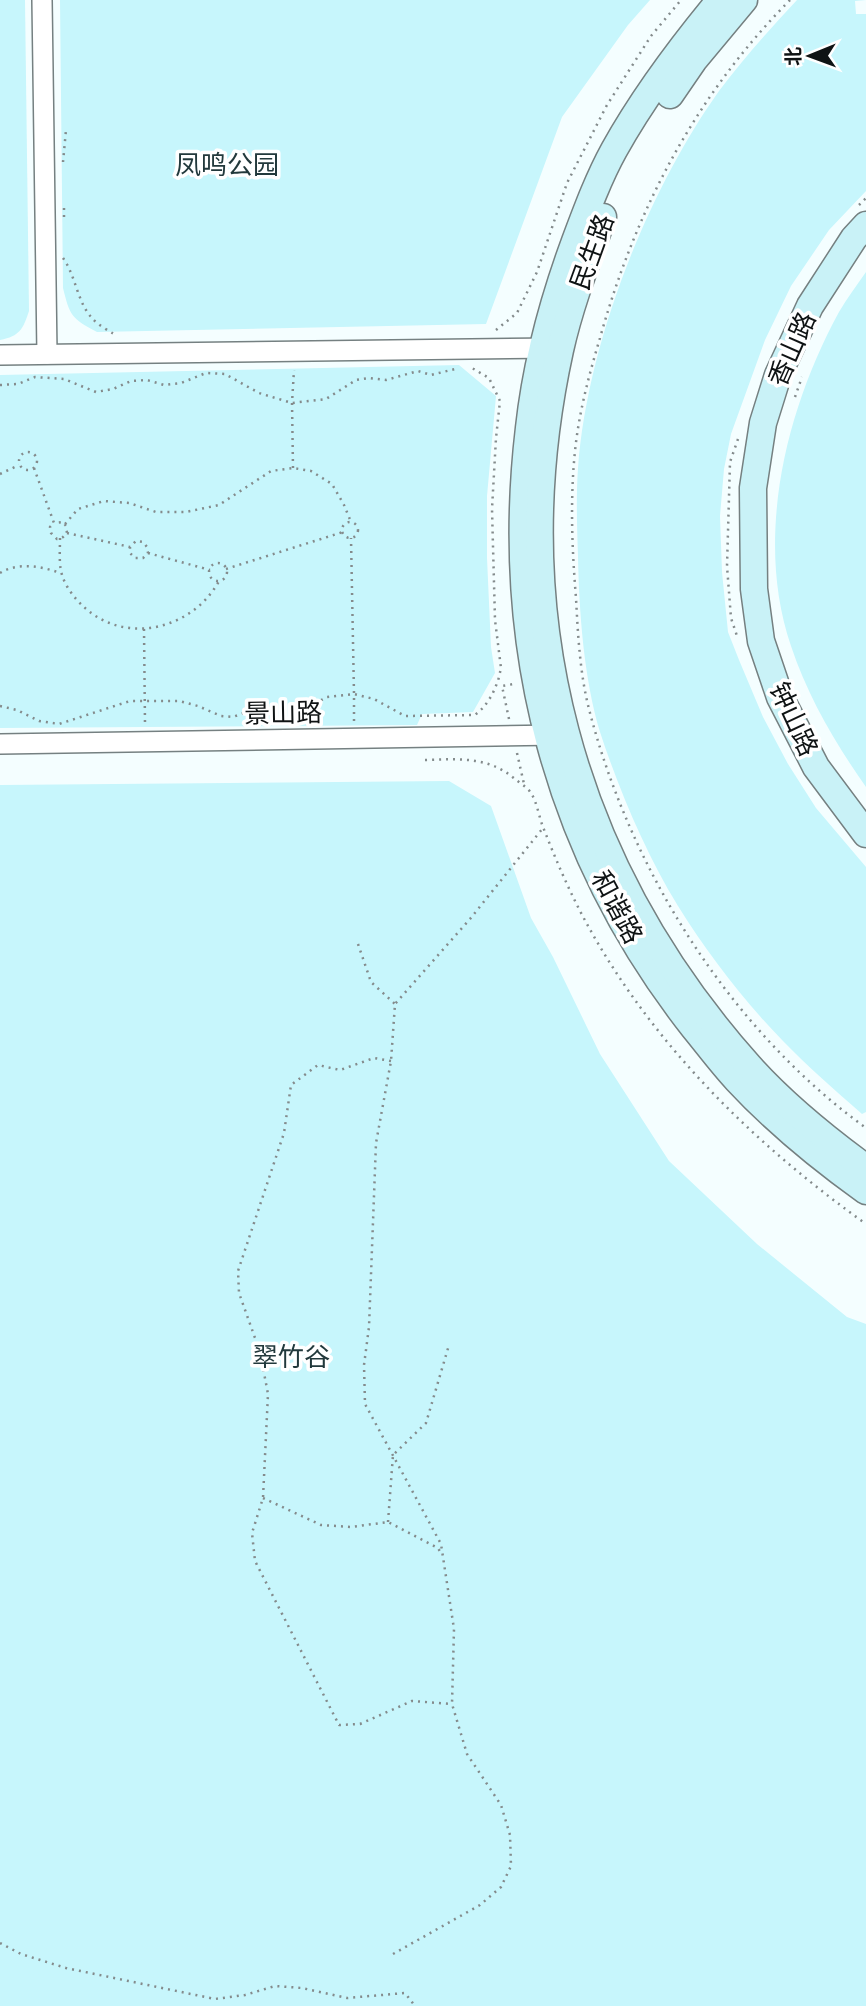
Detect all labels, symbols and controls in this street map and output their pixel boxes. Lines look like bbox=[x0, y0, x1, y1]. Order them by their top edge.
north arrow bbox=[775, 21, 845, 91]
text: 北 bbox=[782, 47, 805, 66]
park label: 凤鸣公园 bbox=[175, 149, 279, 181]
street label: 民生路 bbox=[564, 210, 620, 294]
street label: 香山路 bbox=[762, 307, 822, 391]
street label: 钟山路 bbox=[763, 677, 825, 761]
street label: 景山路 bbox=[244, 696, 322, 730]
street label: 和谐路 bbox=[585, 865, 649, 949]
park label: 翠竹谷 bbox=[252, 1341, 330, 1373]

